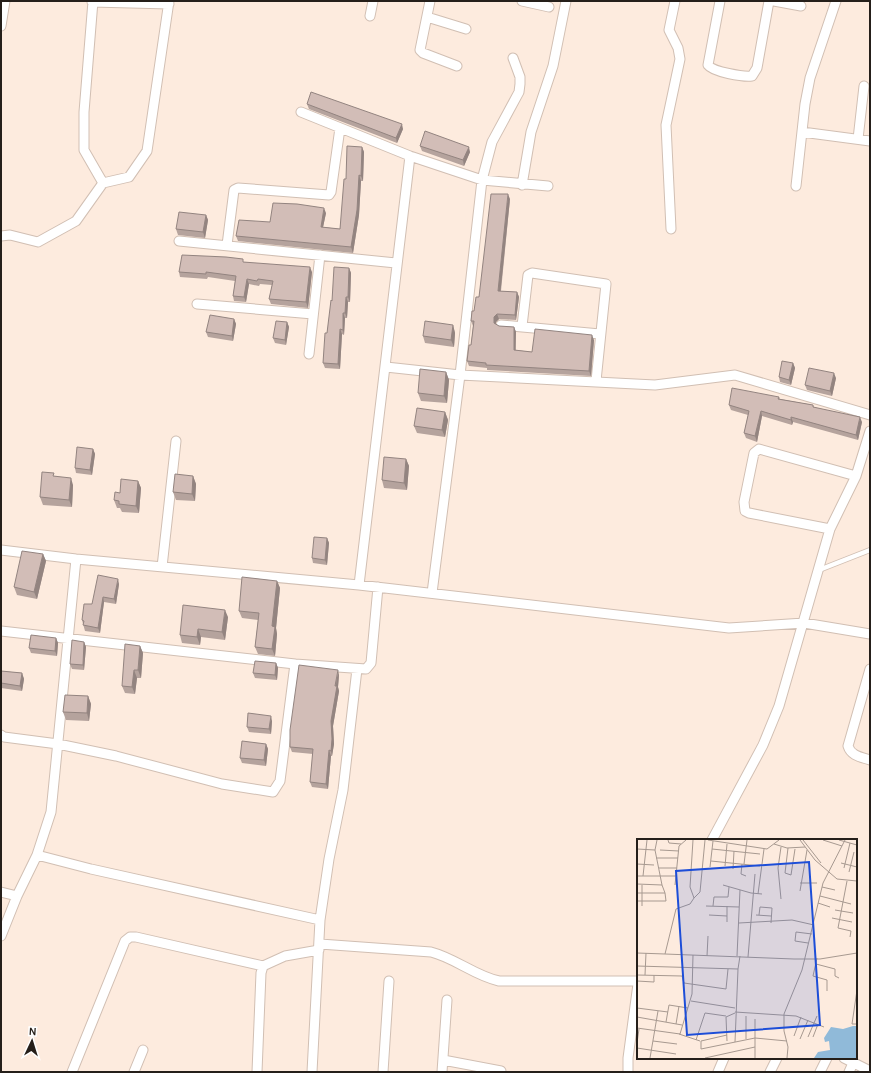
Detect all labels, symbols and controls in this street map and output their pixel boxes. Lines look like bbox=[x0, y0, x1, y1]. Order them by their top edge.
inset map bbox=[637, 839, 857, 1059]
north arrow bbox=[12, 1021, 52, 1061]
text: N bbox=[28, 1025, 37, 1038]

